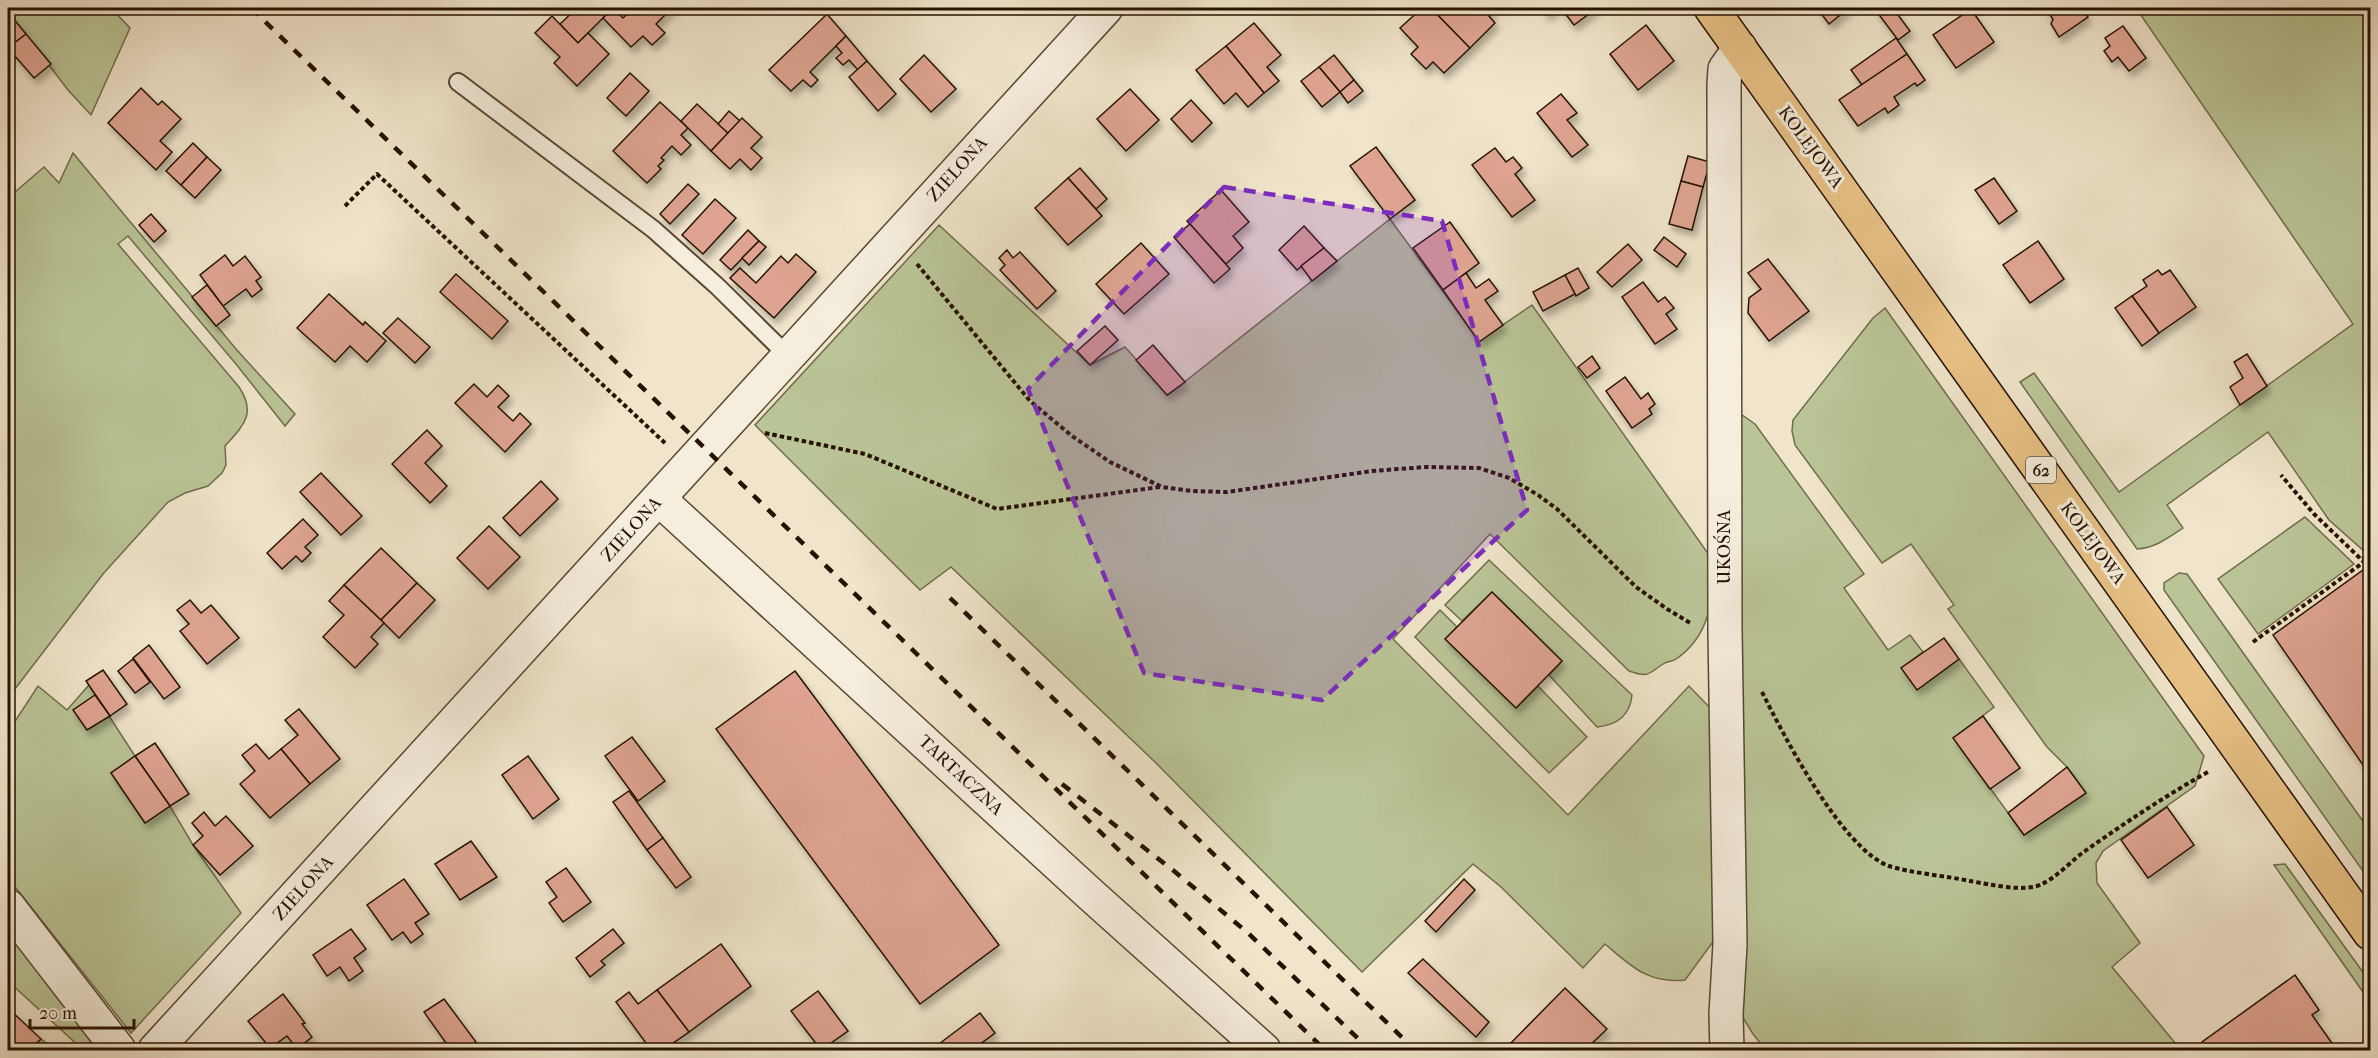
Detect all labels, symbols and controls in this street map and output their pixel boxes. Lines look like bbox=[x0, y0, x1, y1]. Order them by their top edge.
street label: KOLEJOWA bbox=[1774, 102, 1848, 193]
street label: ZIELONA bbox=[923, 132, 992, 206]
road number: 62 bbox=[2026, 457, 2056, 483]
street label: ZIELONA bbox=[597, 492, 666, 566]
street label: KOLEJOWA bbox=[2056, 498, 2130, 589]
street label: UKOŚNA bbox=[1713, 509, 1735, 584]
street label: TARTACZNA bbox=[914, 731, 1008, 820]
street label: ZIELONA bbox=[269, 851, 338, 925]
scale bar bbox=[30, 992, 134, 1030]
text: 20 m bbox=[39, 1003, 77, 1024]

